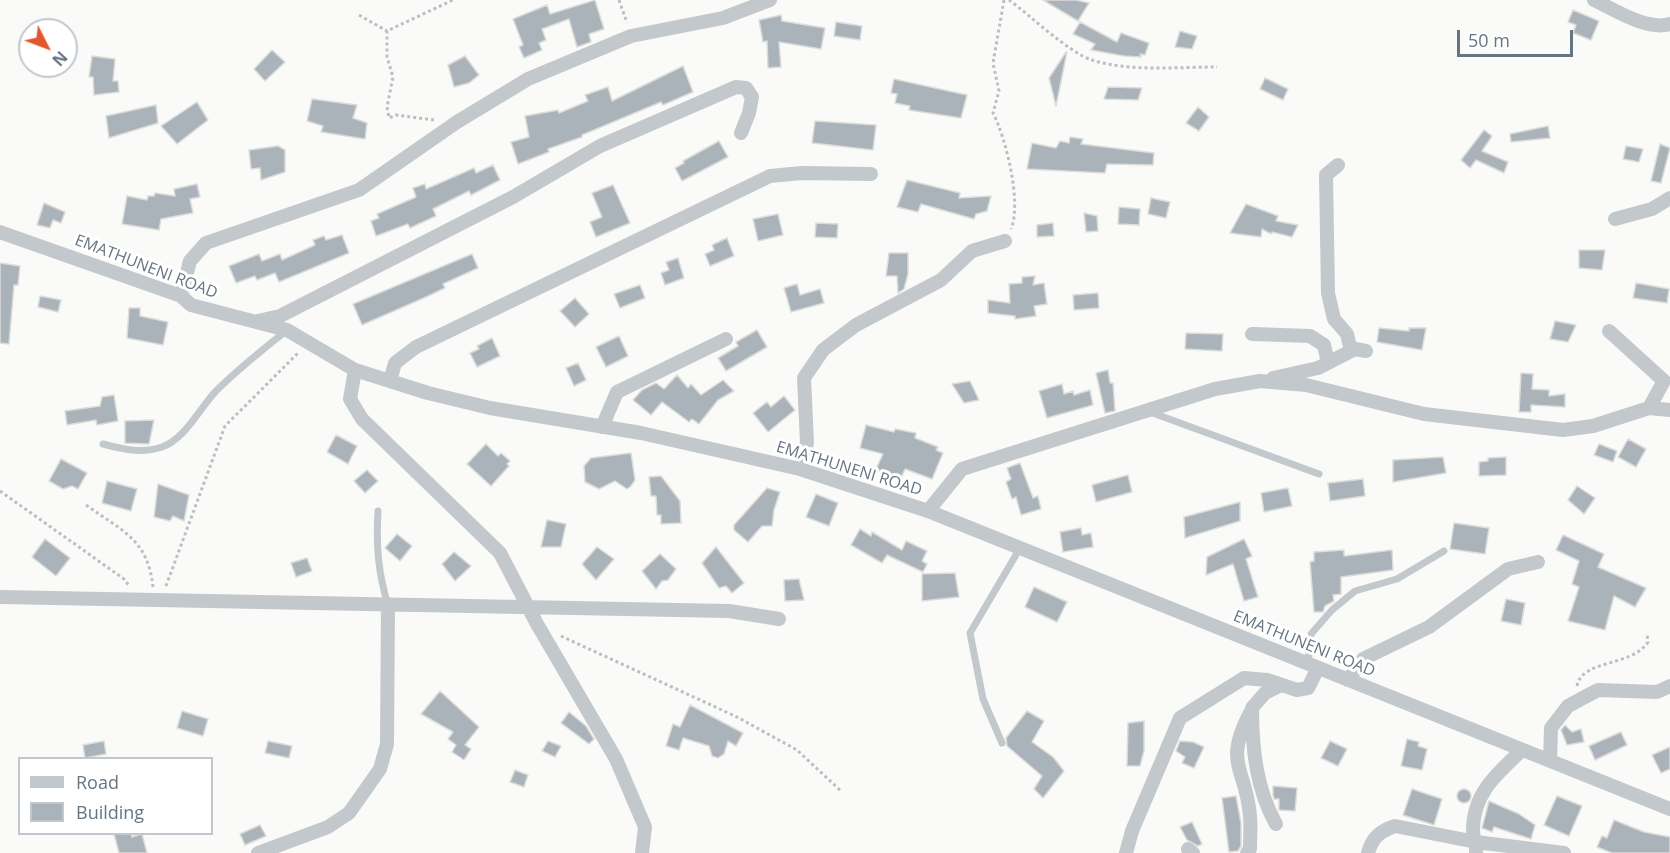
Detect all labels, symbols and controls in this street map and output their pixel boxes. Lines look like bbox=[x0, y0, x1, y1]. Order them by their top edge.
north arrow bbox=[18, 18, 78, 78]
scale bar bbox=[1460, 18, 1576, 56]
text: 50 m bbox=[1468, 28, 1510, 52]
text: N bbox=[47, 47, 72, 71]
street label: EMATHUNENI ROAD bbox=[72, 231, 220, 303]
street label: EMATHUNENI ROAD bbox=[774, 438, 924, 500]
street label: EMATHUNENI ROAD bbox=[1230, 607, 1378, 681]
legend bbox=[18, 757, 213, 835]
text: Road bbox=[76, 770, 119, 794]
text: Building bbox=[76, 800, 144, 824]

